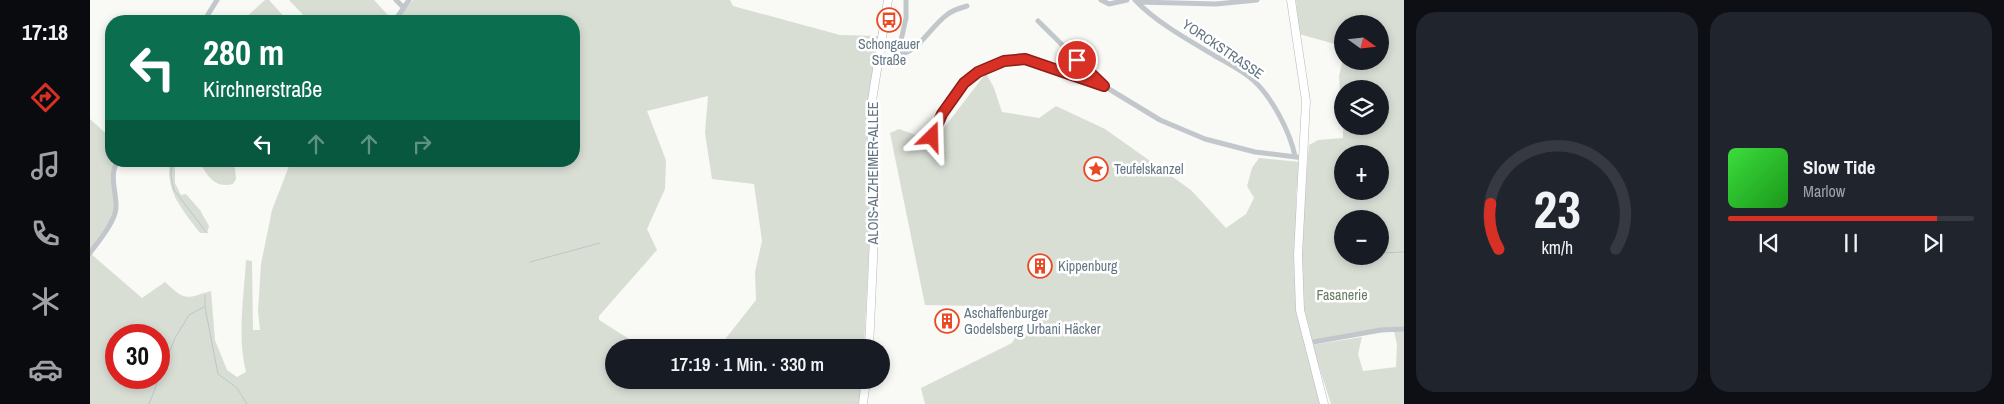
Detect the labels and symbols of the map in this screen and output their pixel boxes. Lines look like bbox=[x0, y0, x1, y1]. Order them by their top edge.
bus stop icon: Schongauer Straße bbox=[876, 7, 902, 33]
street label: YORCKSTRASSE bbox=[1179, 15, 1267, 83]
north arrow bbox=[1334, 15, 1389, 70]
place label: Schongauer Straße bbox=[858, 35, 920, 69]
pin bbox=[1056, 39, 1098, 81]
street label: ALOIS-ALZHEIMER-ALLEE bbox=[864, 102, 882, 245]
position arrow bbox=[905, 110, 957, 162]
place icon: Teufelskanzel bbox=[1083, 156, 1109, 182]
place label: Teufelskanzel bbox=[1114, 160, 1184, 178]
building icon: Kippenburg bbox=[1027, 253, 1053, 279]
place label: Kippenburg bbox=[1058, 257, 1118, 275]
park label: Fasanerie bbox=[1316, 286, 1368, 304]
place label: Aschaffenburger Godelsberg Urbani Häcker bbox=[963, 304, 1101, 338]
building icon: Aschaffenburger Godelsberg Urbani Häcker bbox=[934, 308, 960, 334]
speed limit sign: 30 bbox=[105, 324, 170, 389]

